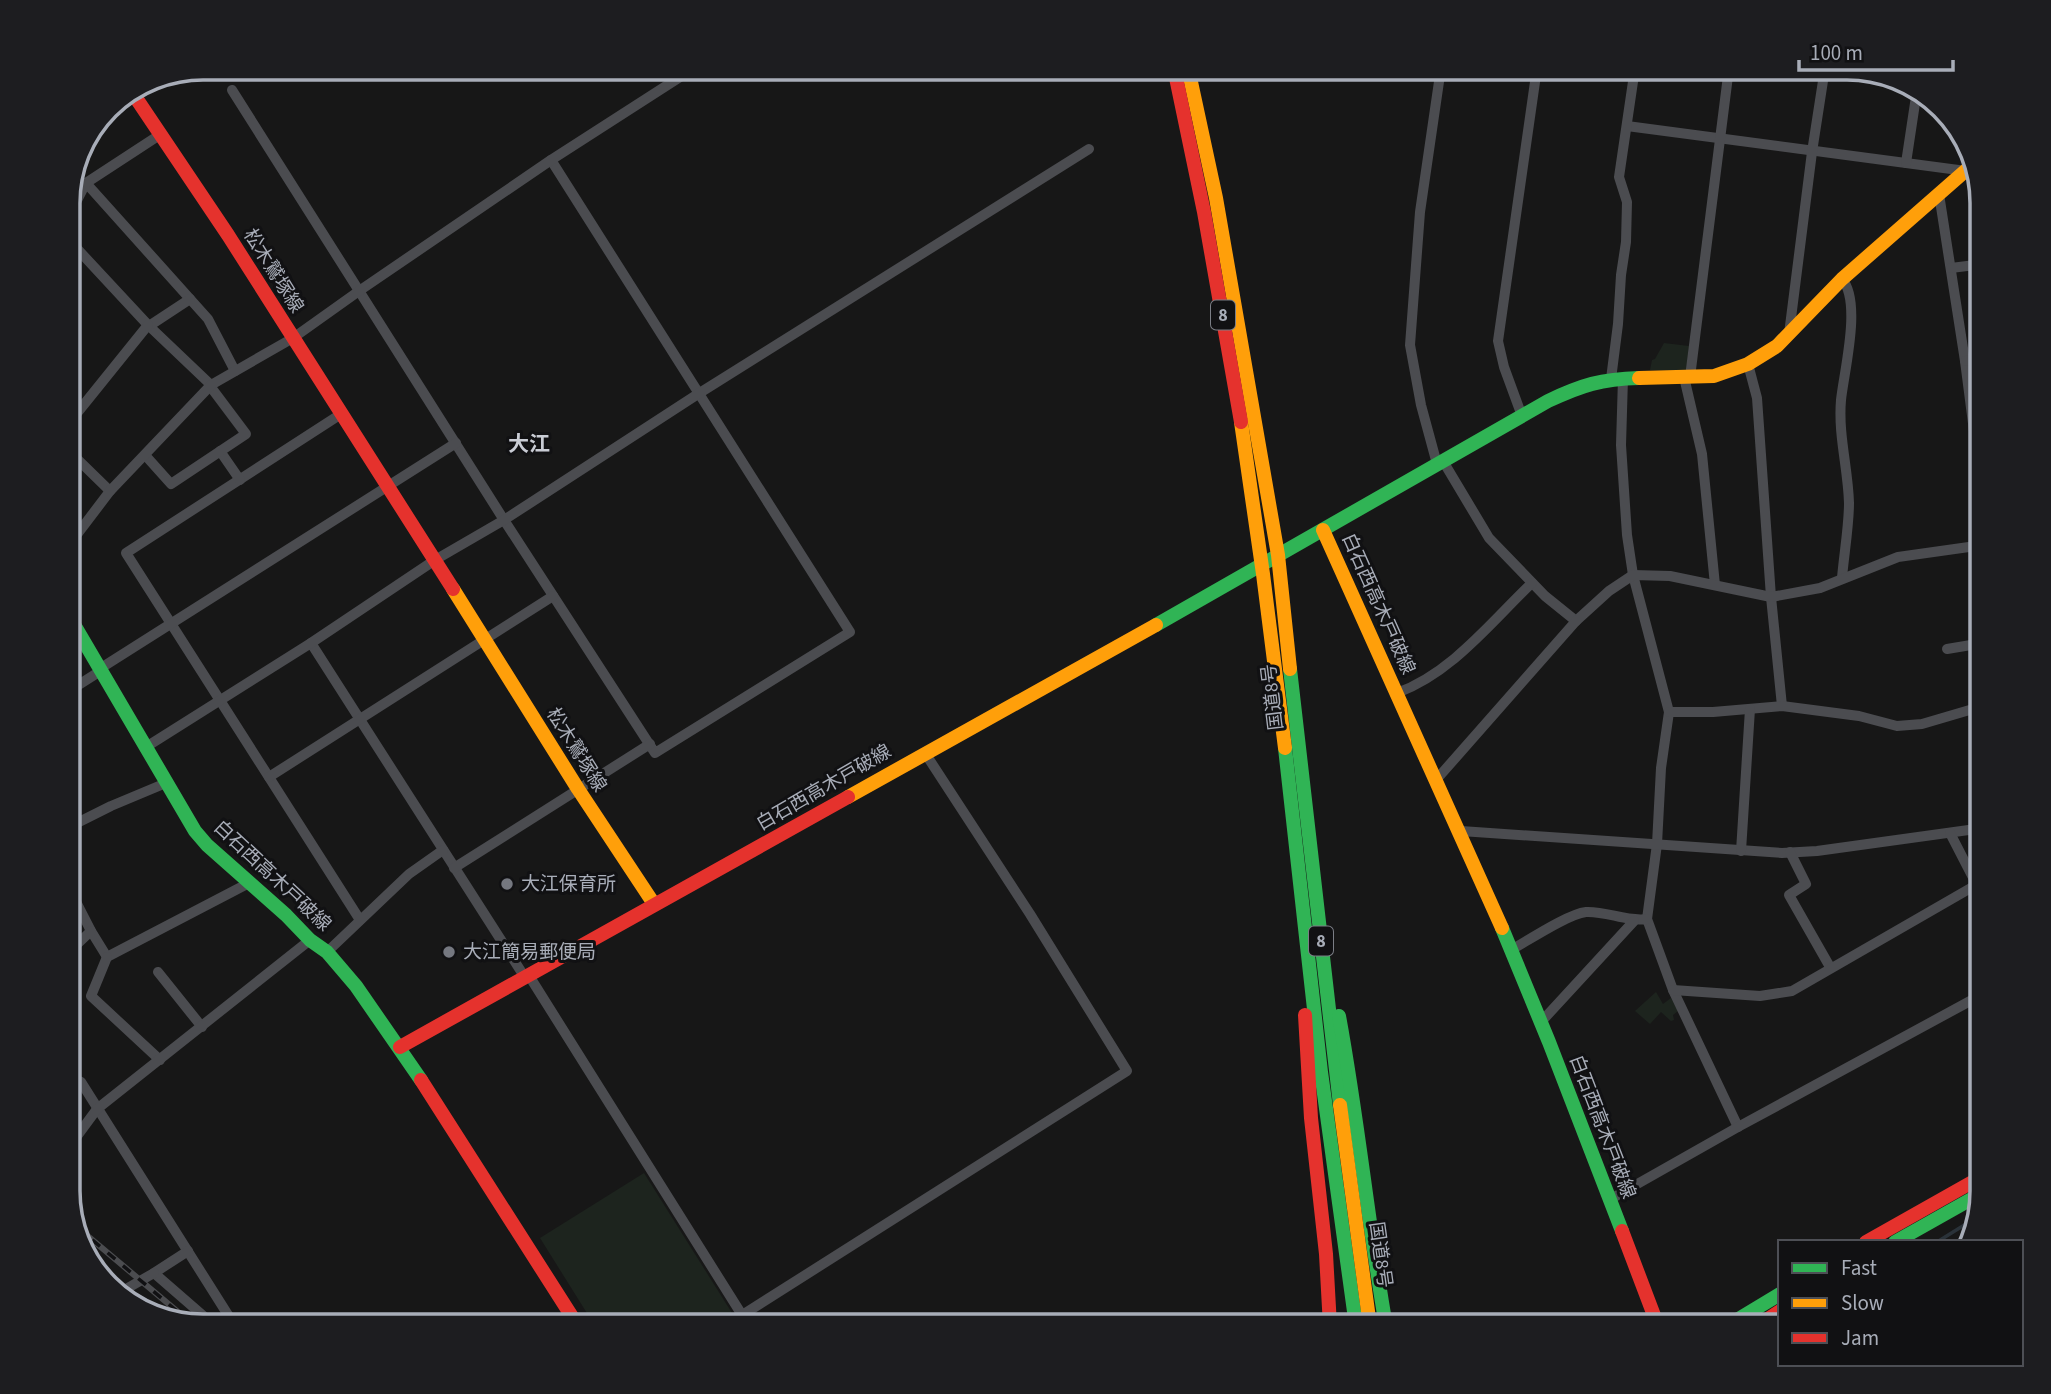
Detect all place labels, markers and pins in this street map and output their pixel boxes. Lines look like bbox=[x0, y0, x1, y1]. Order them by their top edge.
place label: 大江保育所 bbox=[521, 871, 616, 898]
marker: 大江保育所 bbox=[499, 876, 515, 892]
place label: 大江簡易郵便局 bbox=[463, 939, 596, 966]
marker: 大江簡易郵便局 bbox=[441, 944, 457, 960]

